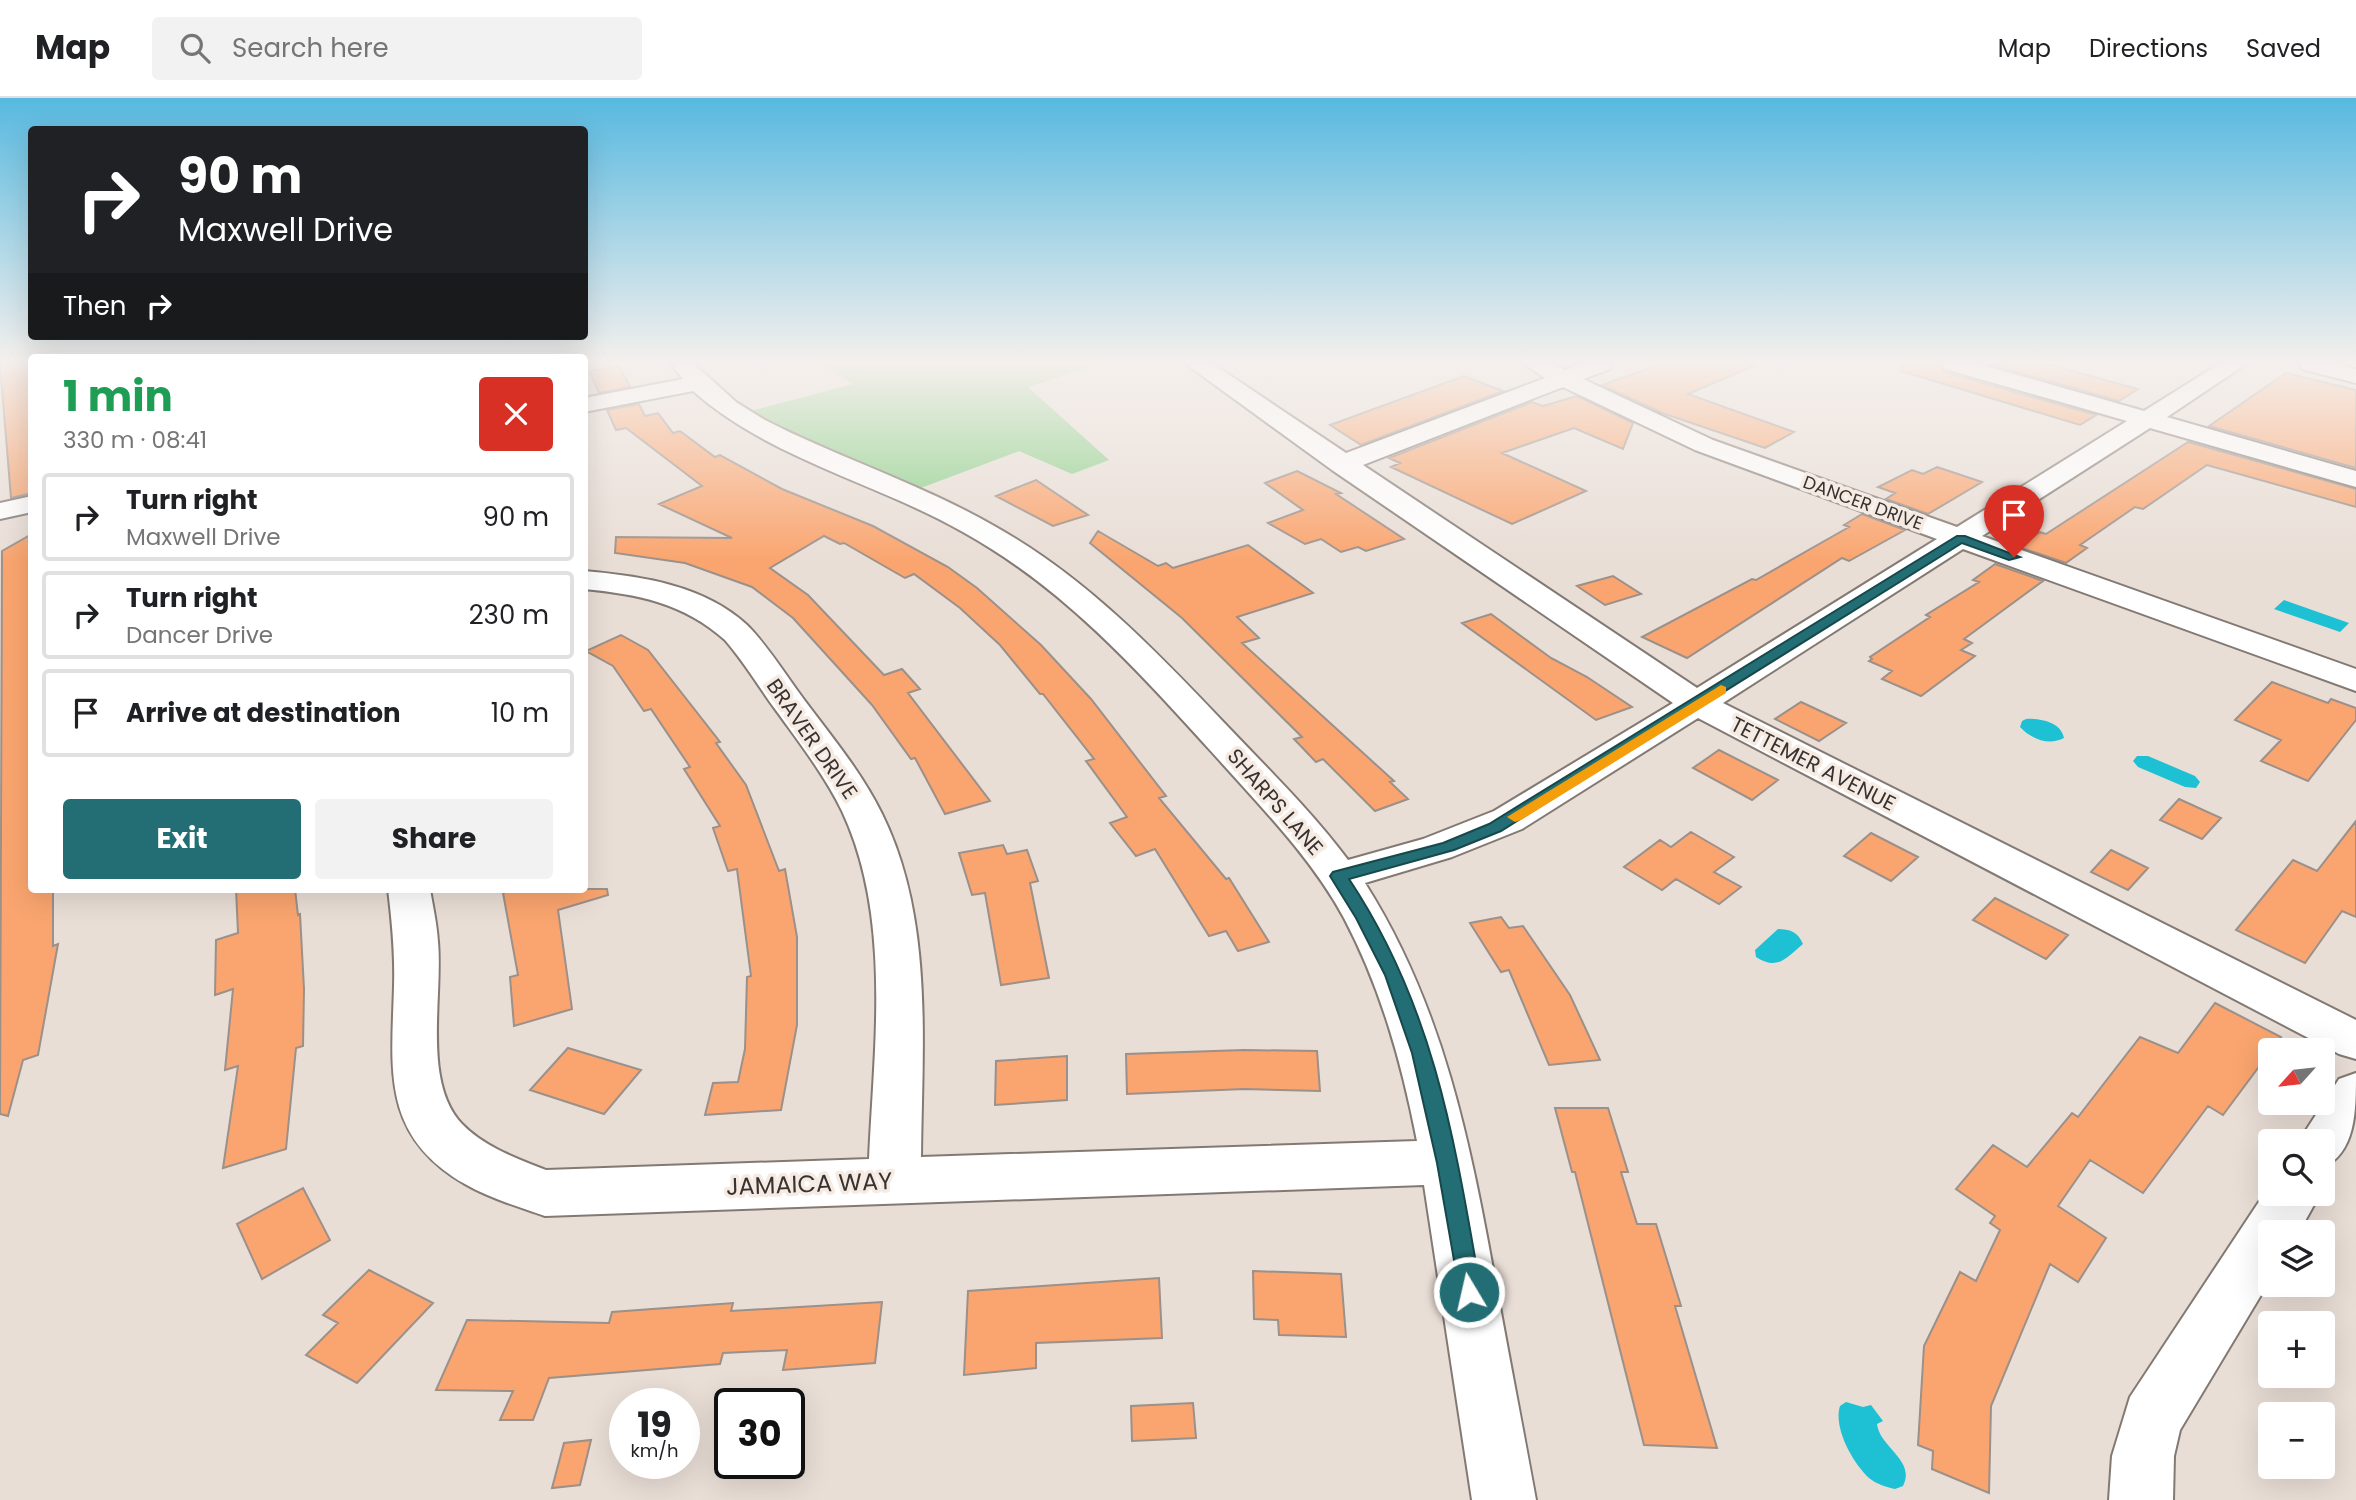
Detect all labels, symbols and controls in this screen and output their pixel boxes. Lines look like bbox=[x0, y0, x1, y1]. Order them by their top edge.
search box bbox=[152, 17, 642, 80]
text: Map bbox=[35, 24, 110, 71]
icon: search bbox=[176, 29, 214, 67]
text: Search here bbox=[232, 30, 389, 66]
text: Map bbox=[1998, 32, 2051, 65]
text: Directions bbox=[2089, 32, 2208, 65]
text: Saved bbox=[2246, 32, 2321, 65]
text: 90 m bbox=[178, 142, 302, 210]
icon: right bbox=[63, 154, 154, 245]
text: Maxwell Drive bbox=[178, 207, 393, 252]
icon: right bbox=[140, 287, 178, 325]
text: Then bbox=[63, 288, 126, 324]
text: 1 min bbox=[63, 367, 173, 426]
button: close bbox=[479, 377, 553, 451]
text: 330 m · 08:41 bbox=[63, 424, 207, 456]
street label: DANCER DRIVE bbox=[1800, 469, 1927, 536]
text: Turn right bbox=[126, 482, 258, 518]
pin bbox=[1984, 485, 2044, 557]
icon: arrive bbox=[1995, 496, 2033, 534]
icon: right bbox=[67, 498, 105, 536]
text: 90 m bbox=[483, 499, 549, 535]
text: Maxwell Drive bbox=[126, 521, 281, 553]
text: Turn right bbox=[126, 580, 258, 616]
icon: right bbox=[67, 596, 105, 634]
text: 230 m bbox=[469, 597, 549, 633]
text: Dancer Drive bbox=[126, 619, 273, 651]
street label: BRAVER DRIVE bbox=[760, 673, 865, 805]
icon: arrive bbox=[67, 694, 105, 732]
text: Arrive at destination bbox=[126, 695, 401, 731]
text: 10 m bbox=[491, 695, 549, 731]
street label: TETTEMER AVENUE bbox=[1726, 709, 1901, 818]
street label: SHARPS LANE bbox=[1221, 742, 1330, 861]
button: Exit bbox=[63, 799, 301, 879]
button: Share bbox=[315, 799, 553, 879]
north arrow bbox=[2258, 1038, 2334, 1115]
map controls bbox=[2258, 1038, 2335, 1479]
button: search bbox=[2258, 1129, 2335, 1206]
street label: JAMAICA WAY bbox=[725, 1164, 893, 1203]
button: layers bbox=[2258, 1220, 2335, 1297]
position arrow bbox=[1432, 1255, 1506, 1329]
button: + bbox=[2258, 1311, 2335, 1388]
speed limit sign: 30 bbox=[714, 1388, 805, 1479]
text: 19 bbox=[637, 1400, 672, 1449]
button: − bbox=[2258, 1402, 2335, 1479]
text: km/h bbox=[631, 1438, 678, 1463]

